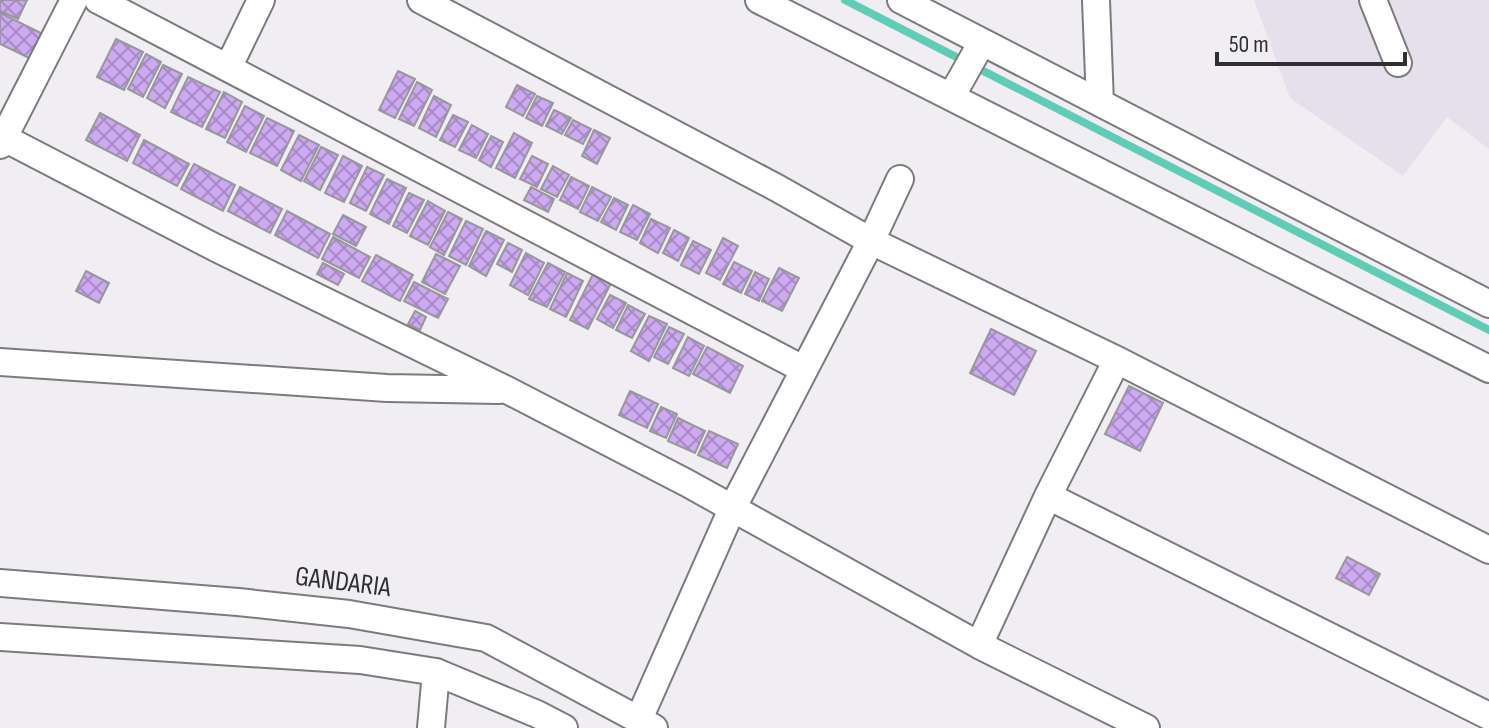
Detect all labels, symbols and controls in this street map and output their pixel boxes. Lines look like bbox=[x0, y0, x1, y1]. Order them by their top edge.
scale bar bbox=[1217, 16, 1405, 66]
text: 50 m bbox=[1229, 30, 1269, 59]
street label: GANDARIA bbox=[293, 560, 394, 604]

